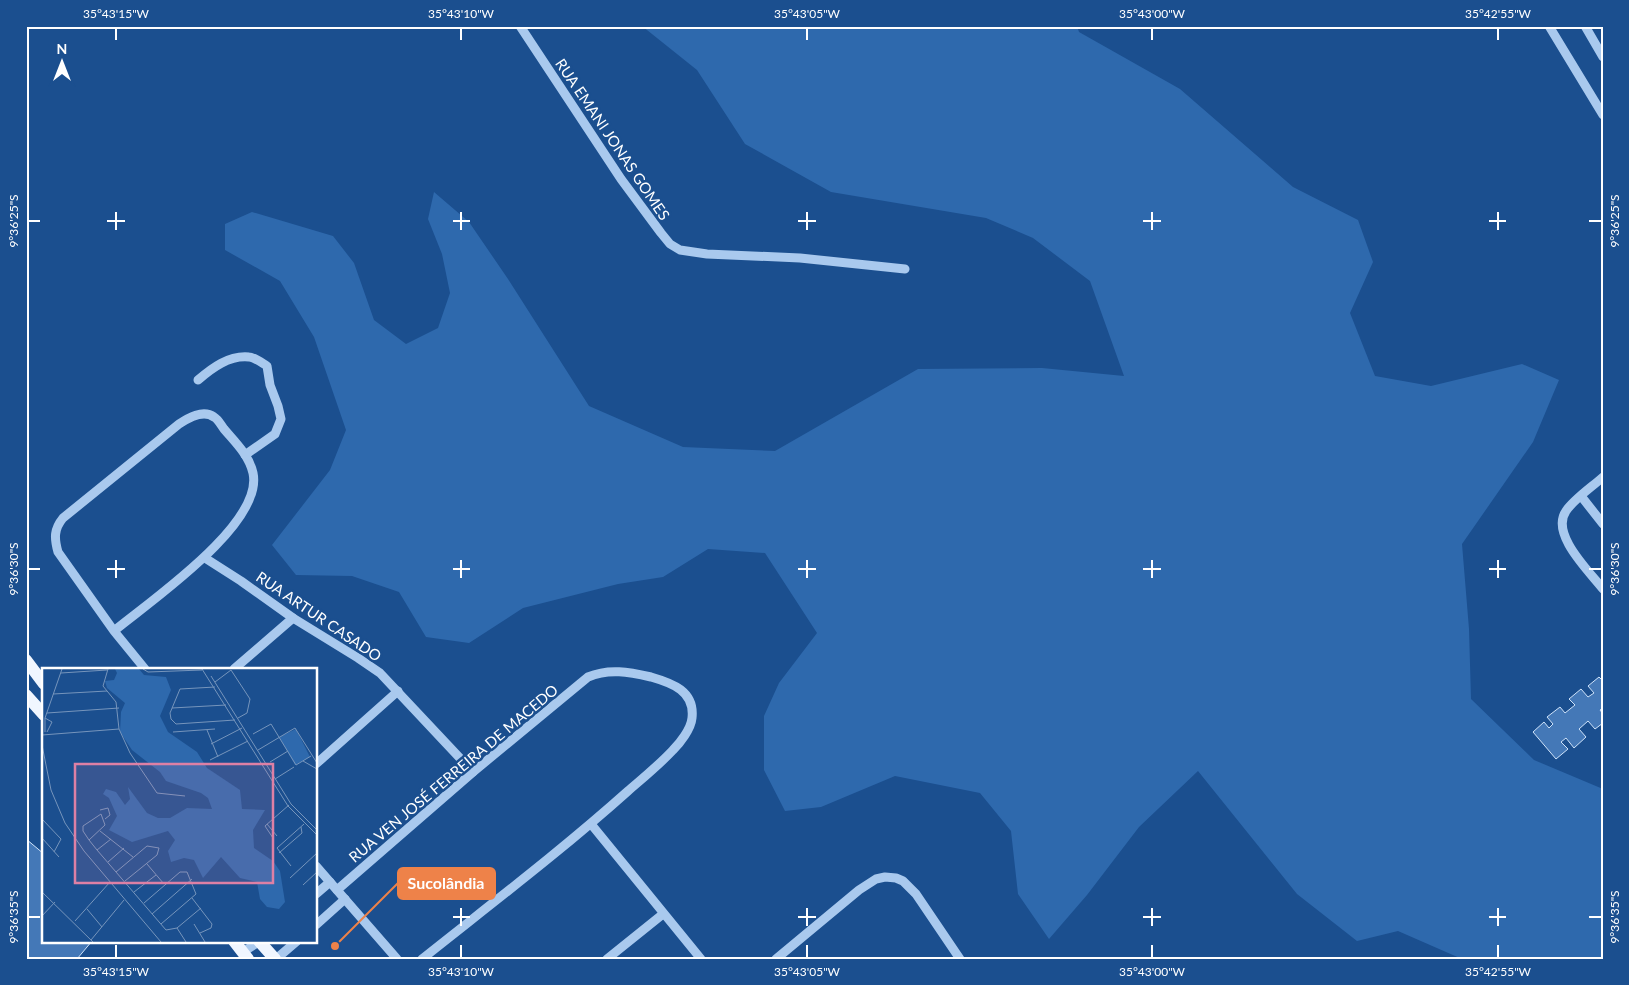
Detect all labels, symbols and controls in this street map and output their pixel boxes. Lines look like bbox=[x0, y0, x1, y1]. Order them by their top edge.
text: 35°43'15"W bbox=[83, 6, 150, 21]
text: 35°43'10"W bbox=[428, 6, 495, 21]
text: 35°43'05"W bbox=[774, 6, 841, 21]
text: 35°43'00"W bbox=[1119, 6, 1186, 21]
text: 35°42'55"W bbox=[1465, 6, 1532, 21]
north arrow bbox=[38, 38, 88, 88]
text: N bbox=[57, 40, 67, 57]
street label: RUA EMANI JONAS GOMES bbox=[552, 55, 674, 223]
text: 9°36'25"S bbox=[6, 194, 21, 248]
text: 9°36'25"S bbox=[1607, 194, 1622, 248]
text: 9°36'30"S bbox=[6, 542, 21, 596]
text: 9°36'30"S bbox=[1607, 542, 1622, 596]
street label: RUA ARTUR CASADO bbox=[253, 567, 385, 665]
inset map bbox=[42, 668, 318, 942]
street label: RUA VEN JOSÉ FERREIRA DE MACEDO bbox=[345, 680, 561, 866]
callout: Sucolândia bbox=[398, 868, 495, 899]
text: Sucolândia bbox=[408, 873, 484, 892]
text: 9°36'35"S bbox=[6, 890, 21, 944]
text: 9°36'35"S bbox=[1607, 890, 1622, 944]
text: 35°43'15"W bbox=[83, 964, 150, 979]
text: 35°43'10"W bbox=[428, 964, 495, 979]
text: 35°43'05"W bbox=[774, 964, 841, 979]
text: 35°43'00"W bbox=[1119, 964, 1186, 979]
text: 35°42'55"W bbox=[1465, 964, 1532, 979]

